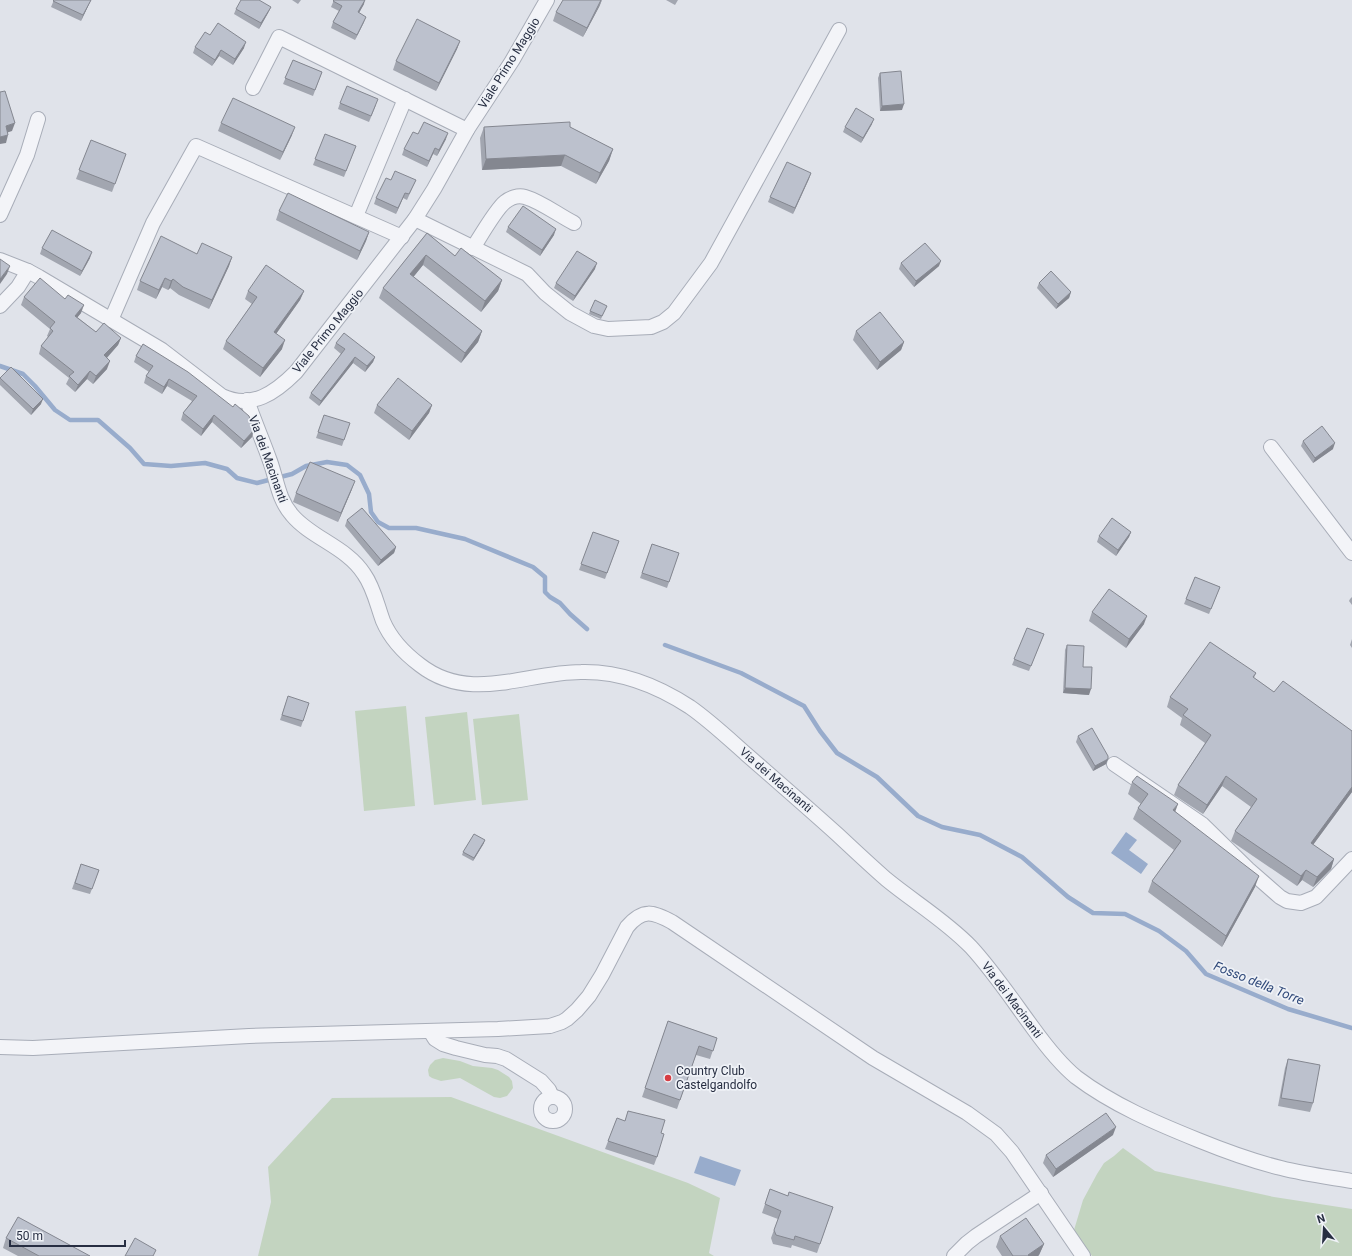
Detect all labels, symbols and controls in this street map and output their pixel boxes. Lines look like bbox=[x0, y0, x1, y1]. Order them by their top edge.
street label: Viale Primo Maggio bbox=[475, 15, 543, 111]
street label: Viale Primo Maggio bbox=[290, 286, 366, 376]
street label: Via dei Macinanti bbox=[246, 413, 290, 505]
street label: Via dei Macinanti bbox=[737, 745, 815, 815]
water label: Fosso della Torre bbox=[1212, 958, 1307, 1008]
street label: Via dei Macinanti bbox=[979, 959, 1045, 1041]
place label: Country Club Castelgandolfo bbox=[676, 1064, 757, 1092]
marker: Country Club Castelgandolfo bbox=[663, 1073, 673, 1083]
north arrow bbox=[1304, 1208, 1344, 1248]
text: N bbox=[1315, 1212, 1327, 1226]
scale bar bbox=[10, 1222, 125, 1248]
text: 50 m bbox=[16, 1229, 43, 1243]

